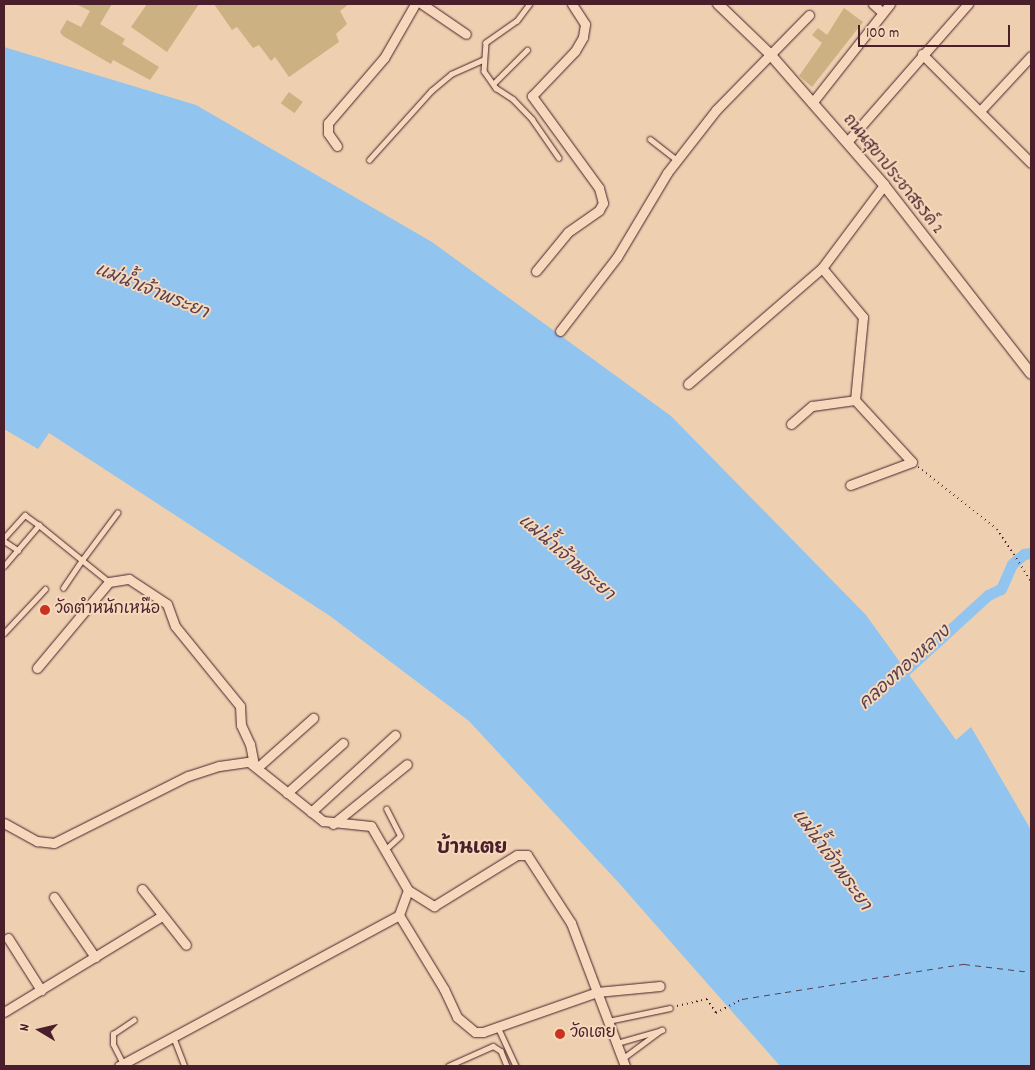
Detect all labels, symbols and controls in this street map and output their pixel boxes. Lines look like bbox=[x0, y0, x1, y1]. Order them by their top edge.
scale bar bbox=[860, 15, 1012, 47]
text: 100 m bbox=[866, 23, 899, 45]
street label: ถนนสุขาประชาสรรค์ 2 bbox=[838, 111, 946, 239]
water label: แม่น้ำเจ้าพระยา bbox=[91, 261, 211, 325]
water label: แม่น้ำเจ้าพระยา bbox=[513, 512, 617, 606]
place label: วัดตำหนักเหนือ bbox=[55, 600, 160, 620]
marker: วัดตำหนักเหนือ bbox=[39, 604, 51, 616]
water label: คลองทองหลาง bbox=[856, 622, 956, 716]
water label: แม่น้ำเจ้าพระยา bbox=[786, 806, 874, 916]
district label: บ้านเตย bbox=[437, 839, 507, 861]
north arrow bbox=[15, 1005, 65, 1055]
text: N bbox=[15, 1023, 36, 1033]
place label: วัดเตย bbox=[570, 1024, 616, 1044]
marker: วัดเตย bbox=[554, 1028, 566, 1040]

